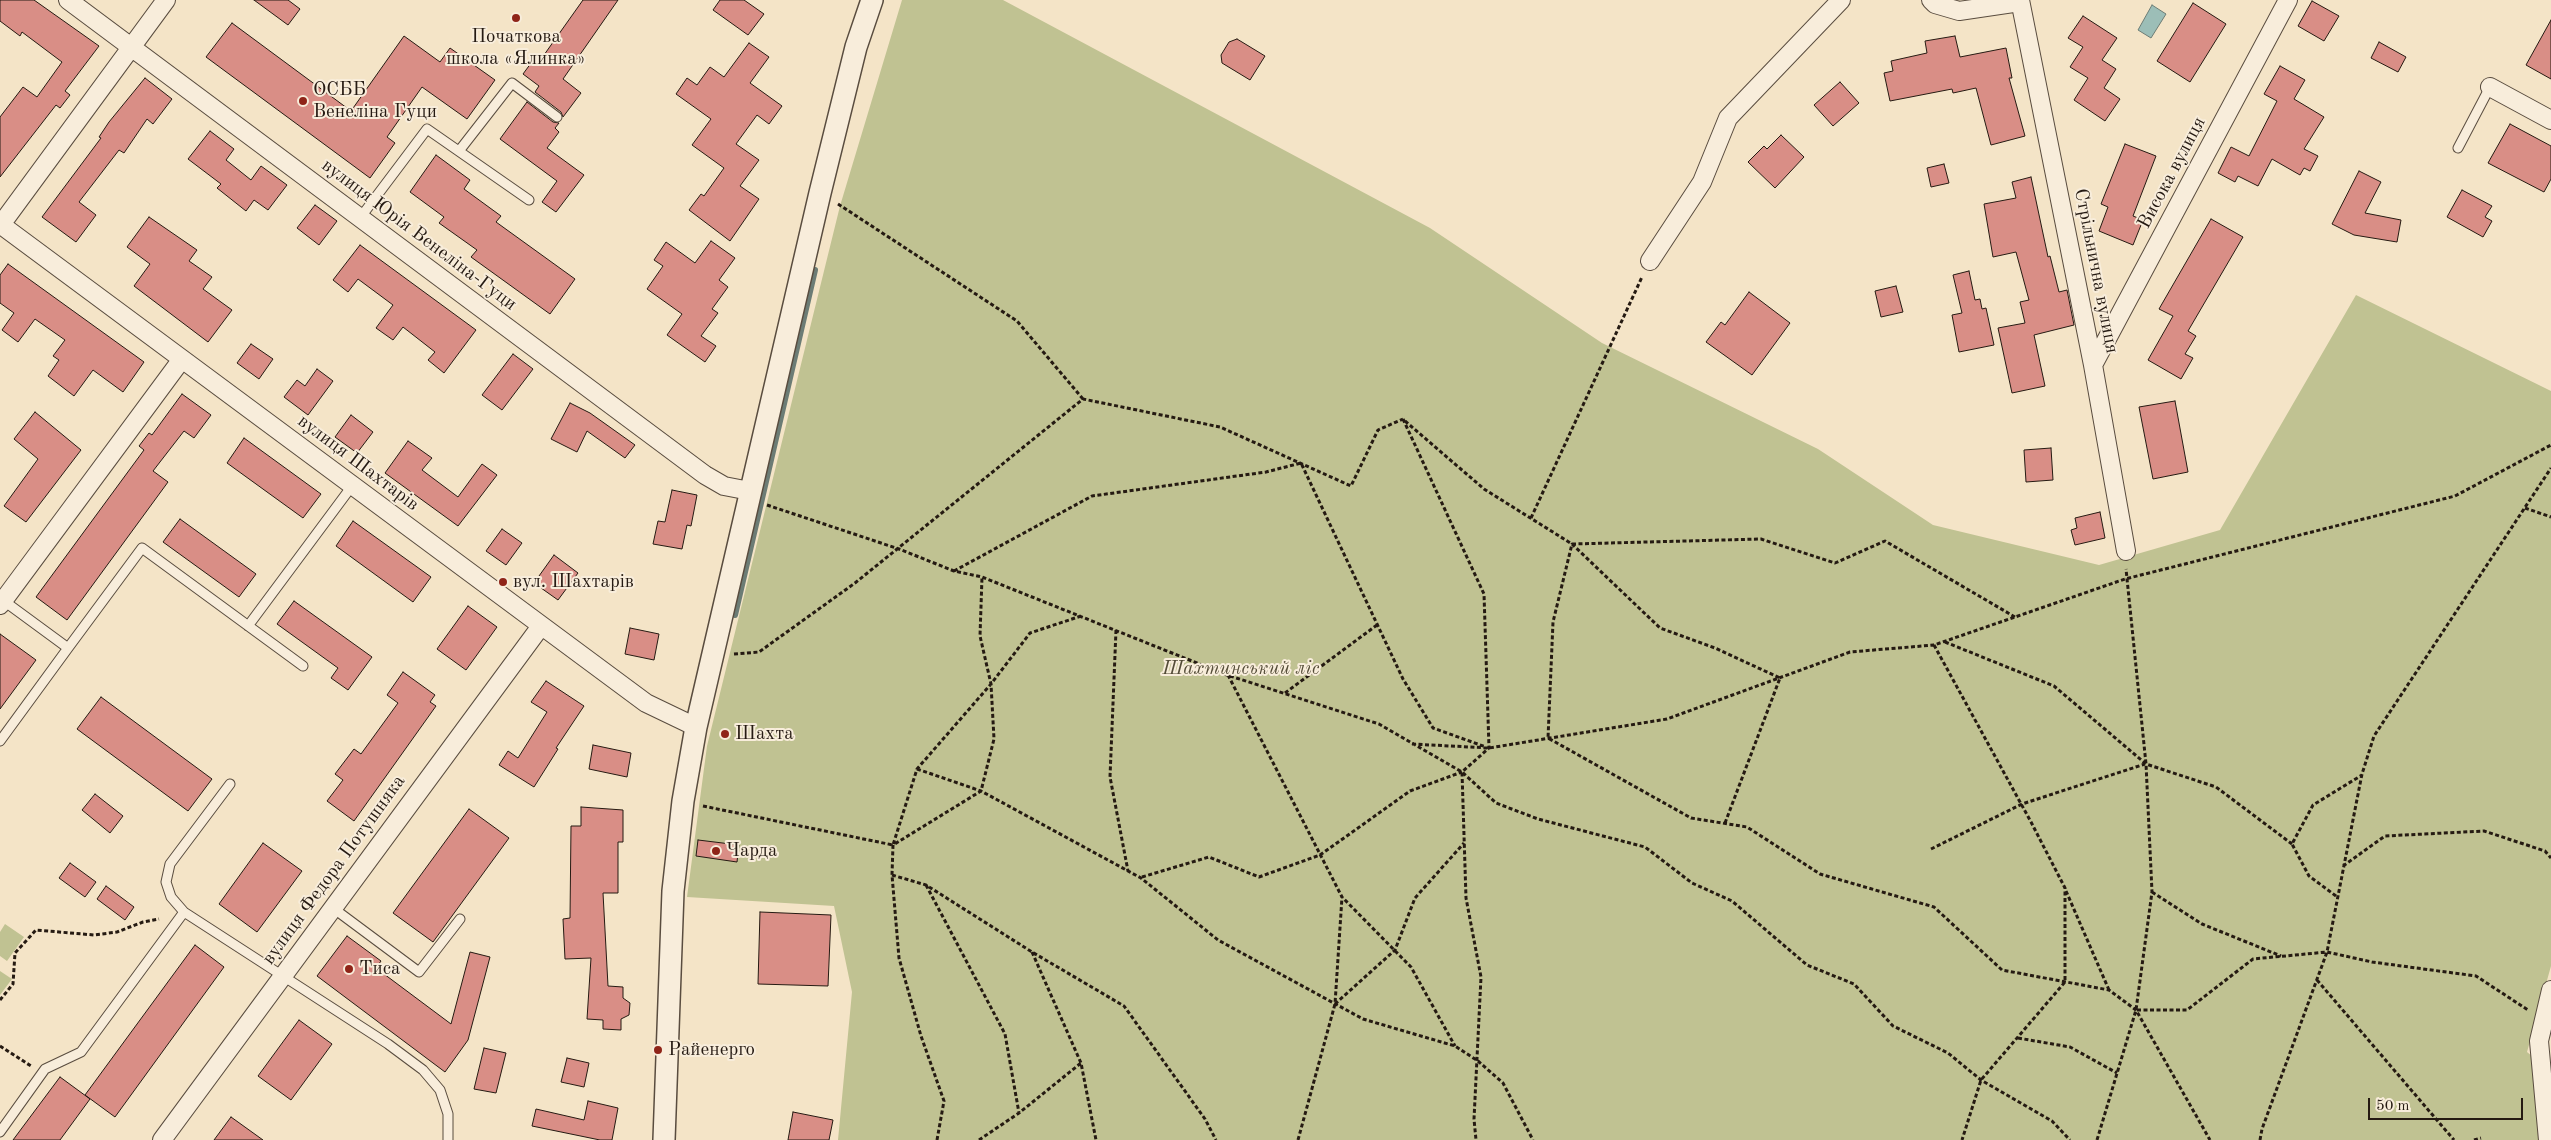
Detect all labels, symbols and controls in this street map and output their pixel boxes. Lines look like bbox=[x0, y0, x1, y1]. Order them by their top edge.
marker: Початкова школа «Ялинка» bbox=[510, 12, 522, 24]
place label: Початкова школа «Ялинка» bbox=[446, 26, 586, 70]
place label: ОСББ Венеліна Гуци bbox=[313, 79, 437, 123]
marker: ОСББ Венеліна Гуци bbox=[297, 95, 309, 107]
street label: Висока вулиця bbox=[2133, 113, 2211, 233]
street label: вулиця Юрія Венеліна-Гуци bbox=[317, 154, 521, 316]
street label: Стрільнична вулиця bbox=[2069, 187, 2123, 355]
street label: вулиця Шахтарів bbox=[293, 410, 423, 516]
place label: вул. Шахтарів bbox=[513, 571, 634, 593]
marker: вул. Шахтарів bbox=[497, 576, 509, 588]
park label: Шахтинський ліс bbox=[1162, 658, 1320, 680]
place label: Шахта bbox=[735, 723, 794, 745]
marker: Шахта bbox=[719, 728, 731, 740]
street label: вулиця Федора Потушняка bbox=[258, 771, 410, 969]
place label: Чарда bbox=[726, 840, 777, 862]
marker: Чарда bbox=[710, 845, 722, 857]
place label: Тиса bbox=[359, 958, 400, 980]
marker: Тиса bbox=[343, 963, 355, 975]
place label: Райенерго bbox=[668, 1039, 755, 1061]
marker: Райенерго bbox=[652, 1044, 664, 1056]
scale bar bbox=[2371, 1088, 2526, 1120]
text: 50 m bbox=[2376, 1099, 2410, 1114]

